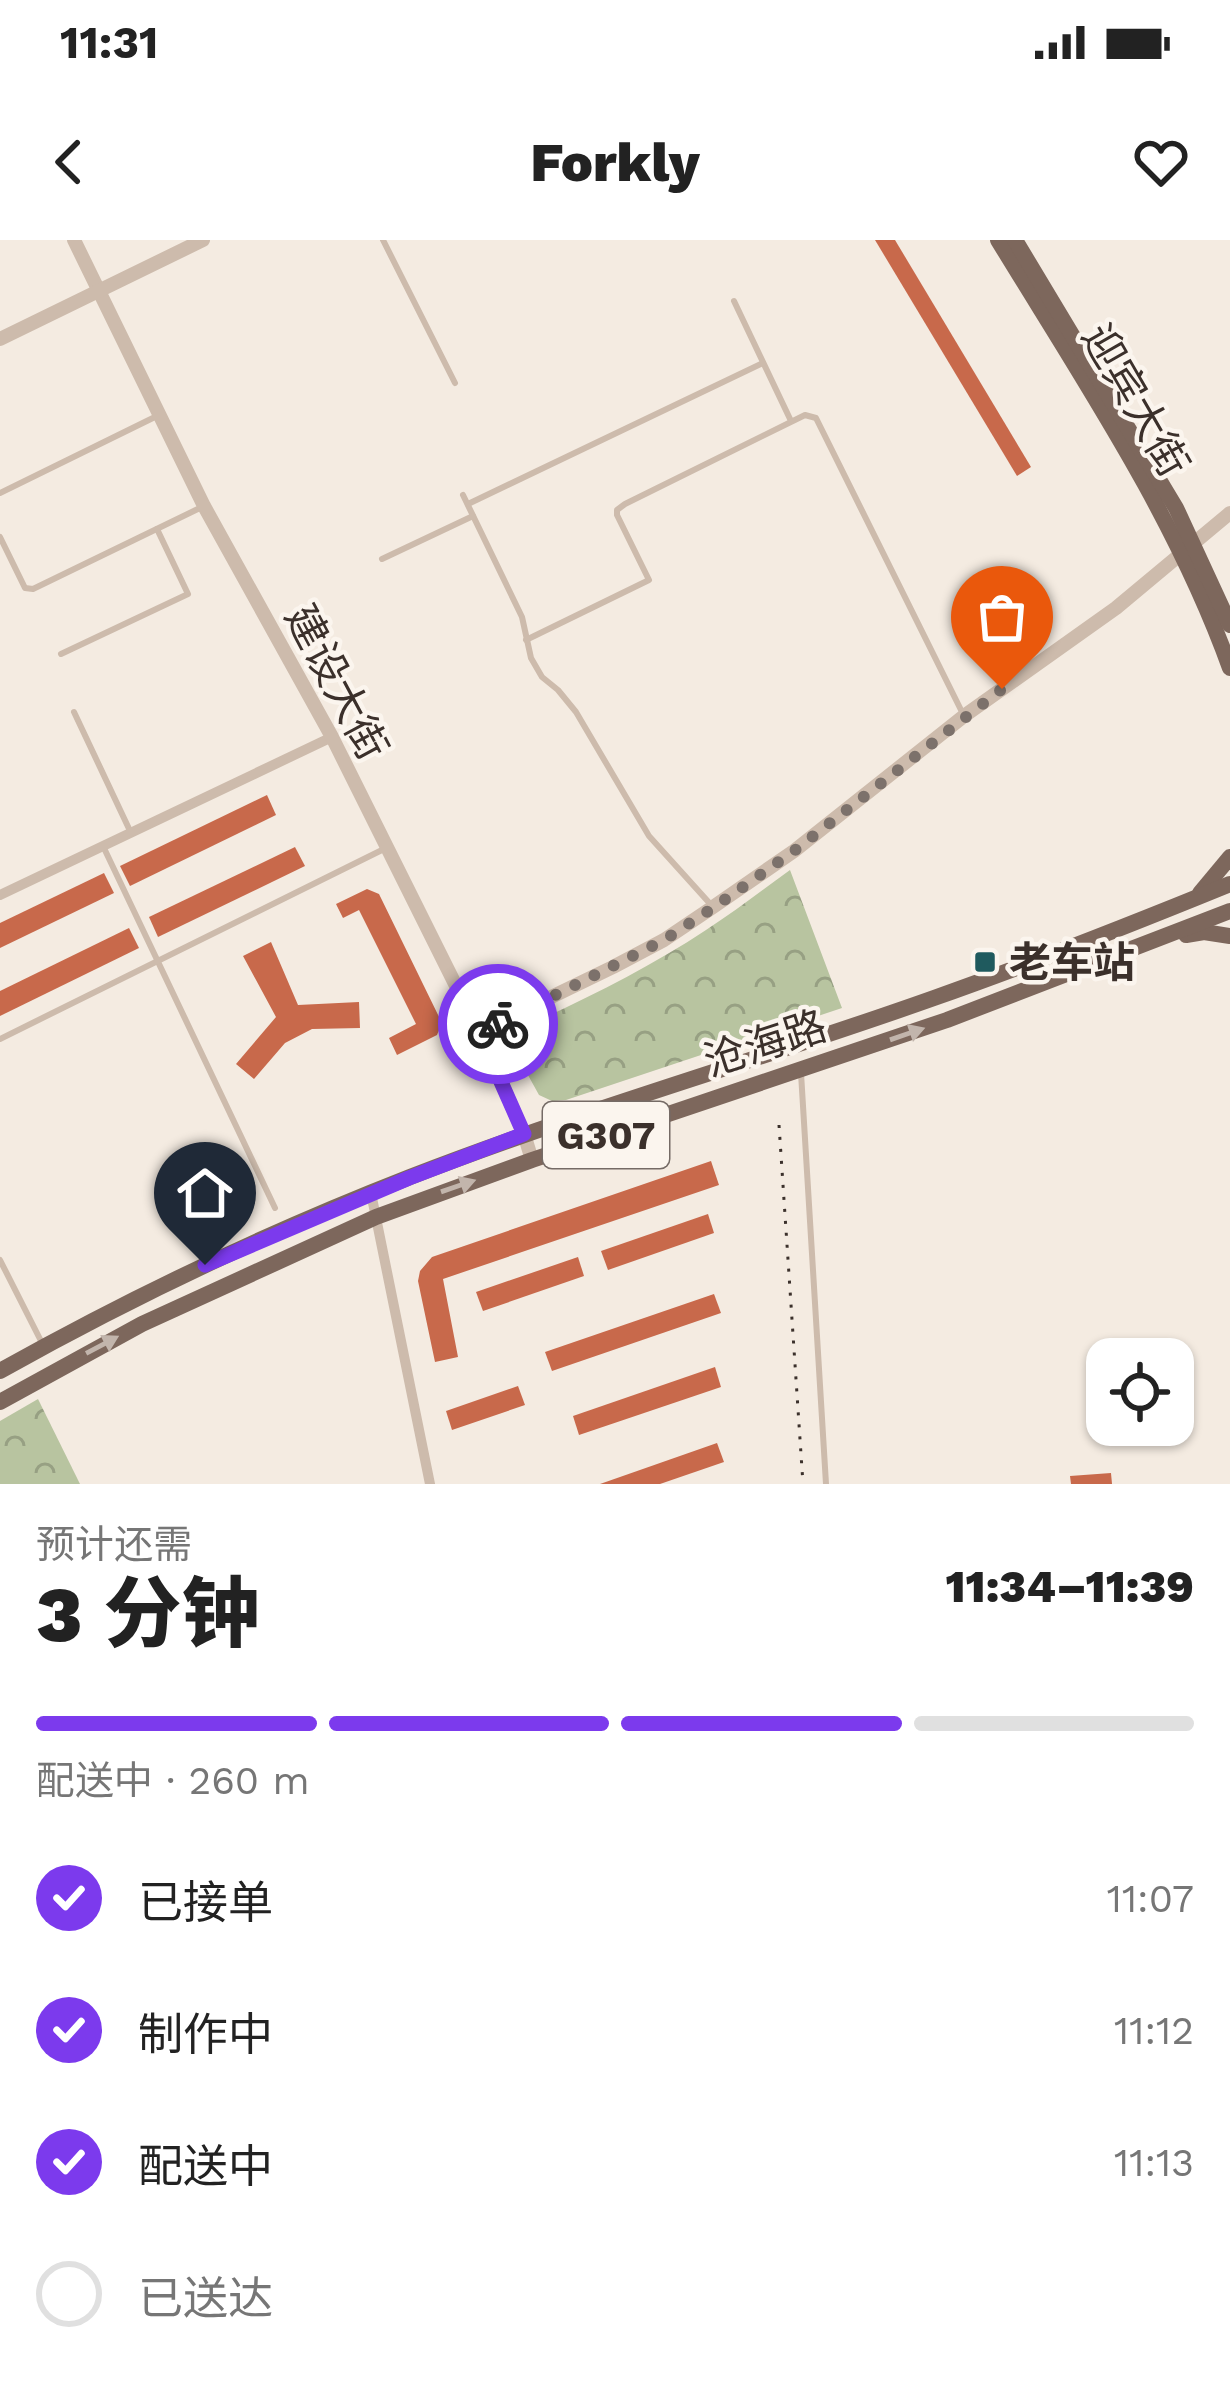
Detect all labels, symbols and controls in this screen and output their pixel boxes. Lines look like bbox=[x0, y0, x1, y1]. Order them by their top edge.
text: 11:31 bbox=[60, 16, 158, 69]
icon: back bbox=[36, 129, 102, 195]
icon: heart bbox=[1128, 129, 1194, 195]
text: Forkly bbox=[530, 131, 700, 194]
street label: 迎宾大街 bbox=[1072, 315, 1199, 485]
pin bbox=[951, 566, 1053, 689]
icon: bag bbox=[969, 584, 1035, 650]
street label: 建设大街 bbox=[275, 597, 398, 768]
place label: 老车站 bbox=[1009, 938, 1135, 987]
marker: 老车站 bbox=[972, 949, 998, 975]
courier bbox=[438, 964, 558, 1084]
icon: bike bbox=[465, 991, 531, 1057]
street label: 沧海路 bbox=[698, 1001, 833, 1086]
one-way arrow bbox=[889, 1023, 926, 1042]
road number: G307 bbox=[543, 1102, 669, 1168]
pin bbox=[154, 1142, 256, 1265]
icon: home bbox=[172, 1160, 238, 1226]
one-way arrow bbox=[440, 1176, 476, 1194]
one-way arrow bbox=[85, 1335, 120, 1356]
map controls bbox=[1086, 1338, 1194, 1446]
button: locate bbox=[1086, 1338, 1194, 1446]
text: 预计还需 bbox=[36, 1522, 192, 1567]
text: 11:34–11:39 bbox=[946, 1560, 1194, 1613]
text: 3 分钟 bbox=[36, 1568, 259, 1660]
text: 配送中 · 260 m bbox=[36, 1758, 310, 1803]
icon: check bbox=[36, 1865, 102, 1931]
text: 已接单 bbox=[138, 1876, 273, 1929]
text: 11:07 bbox=[1107, 1876, 1194, 1921]
icon: check bbox=[36, 1997, 102, 2063]
text: 制作中 bbox=[138, 2008, 273, 2061]
text: 11:12 bbox=[1114, 2008, 1194, 2053]
icon: check bbox=[36, 2129, 102, 2195]
text: 配送中 bbox=[138, 2140, 273, 2193]
text: 11:13 bbox=[1114, 2140, 1194, 2185]
text: 已送达 bbox=[138, 2272, 273, 2325]

